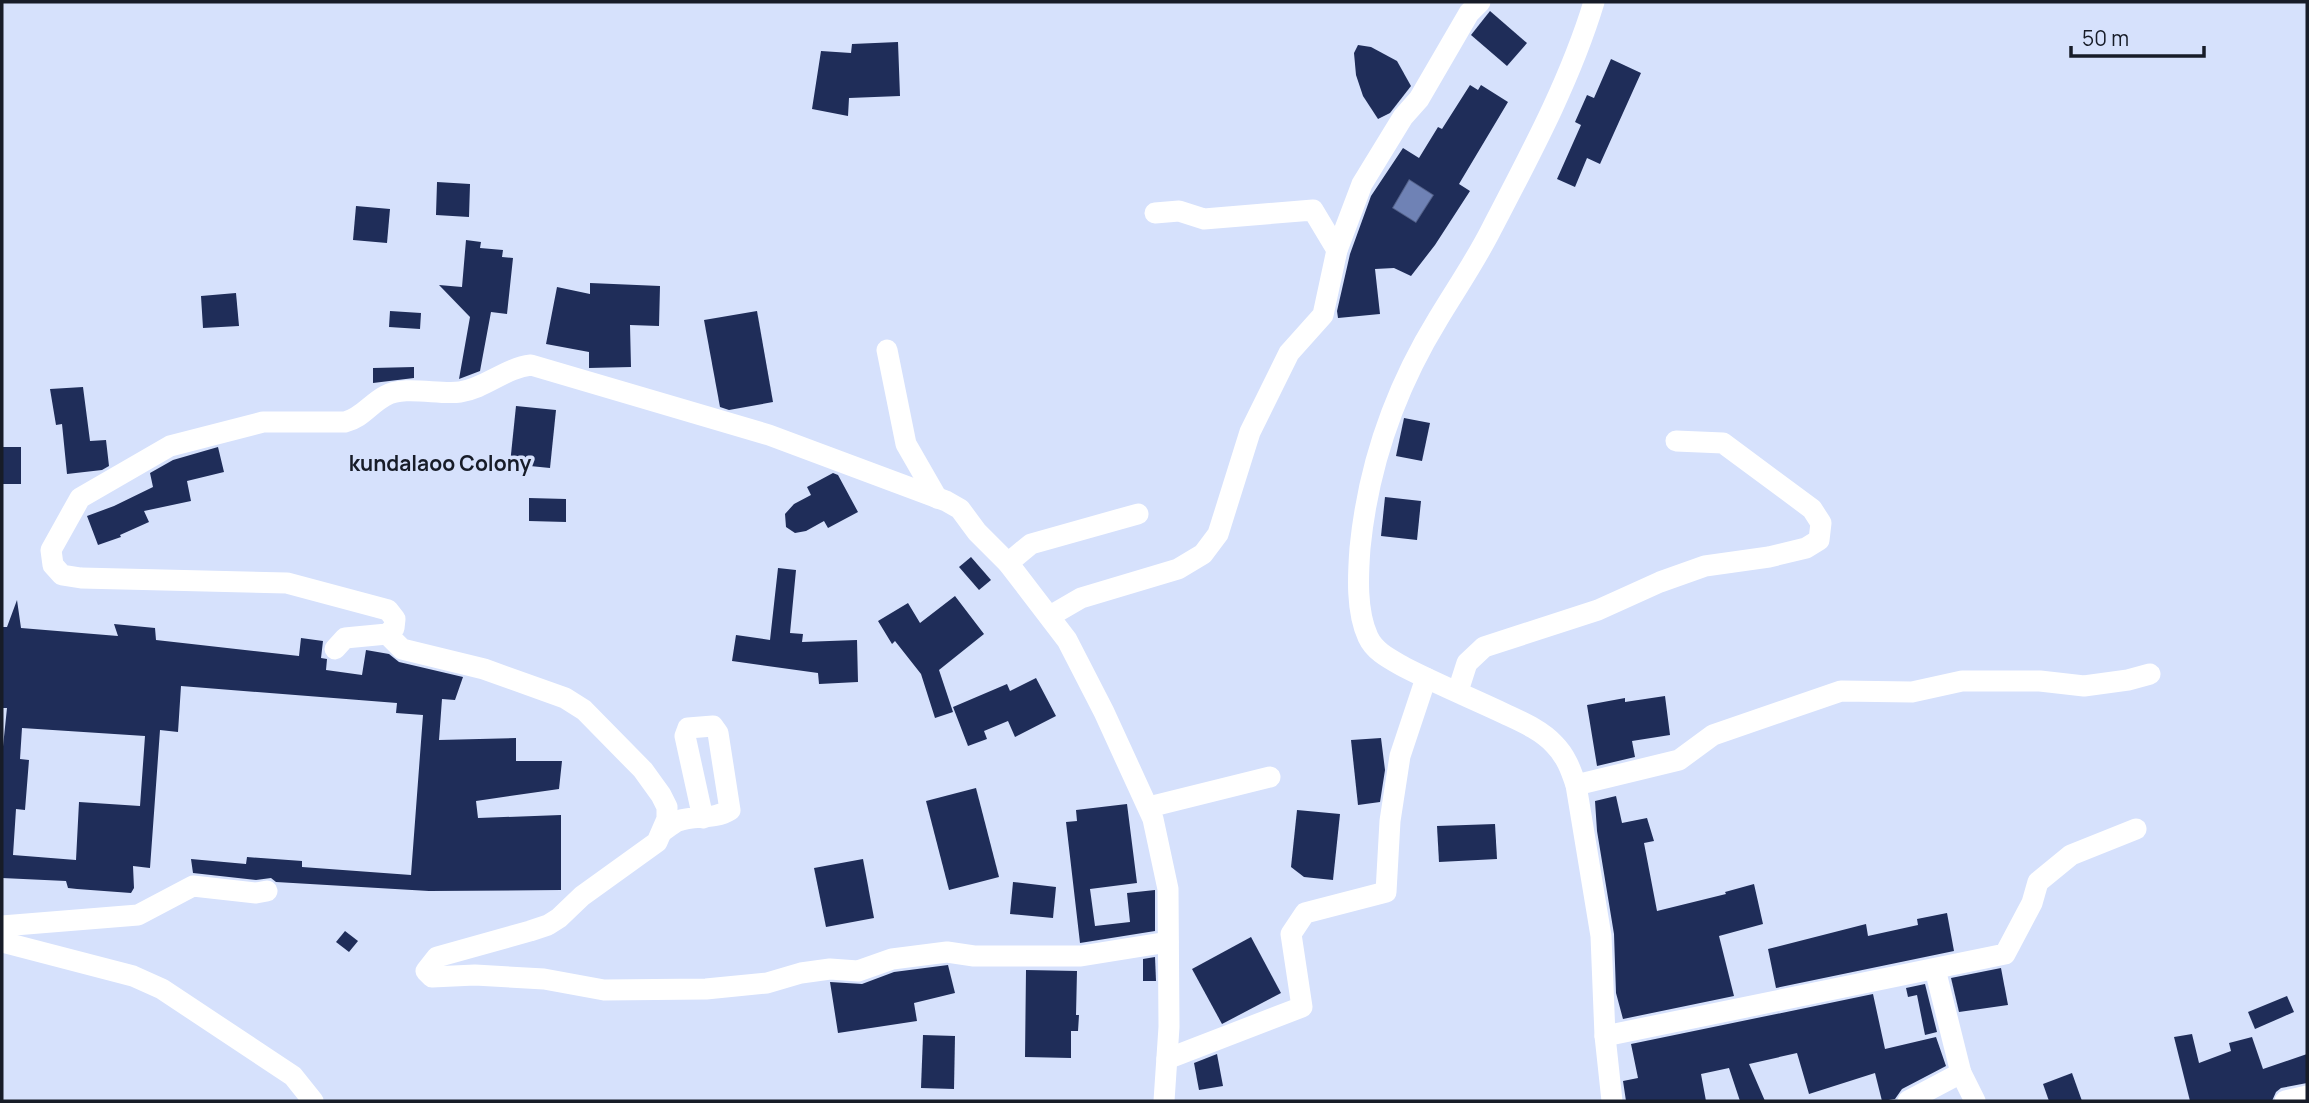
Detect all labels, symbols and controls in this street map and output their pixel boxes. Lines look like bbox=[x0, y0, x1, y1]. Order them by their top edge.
scale bar bbox=[2071, 14, 2204, 58]
text: 50 m bbox=[2082, 24, 2129, 52]
district label: kundalaoo Colony bbox=[349, 449, 531, 477]

